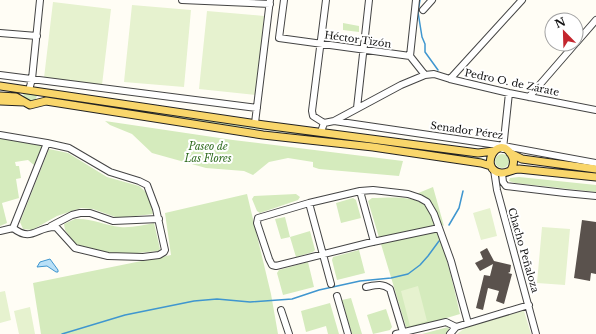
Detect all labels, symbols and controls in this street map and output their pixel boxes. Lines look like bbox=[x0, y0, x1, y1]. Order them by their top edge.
north arrow bbox=[544, 12, 584, 52]
text: N bbox=[553, 14, 568, 31]
street label: Héctor Tizón bbox=[324, 28, 392, 51]
street label: Pedro O. de Zárate bbox=[463, 66, 561, 99]
street label: Senador Pérez bbox=[430, 119, 505, 142]
park label: Paseo de Las Flores bbox=[184, 140, 232, 165]
street label: Chacho Peñaloza bbox=[505, 206, 542, 294]

